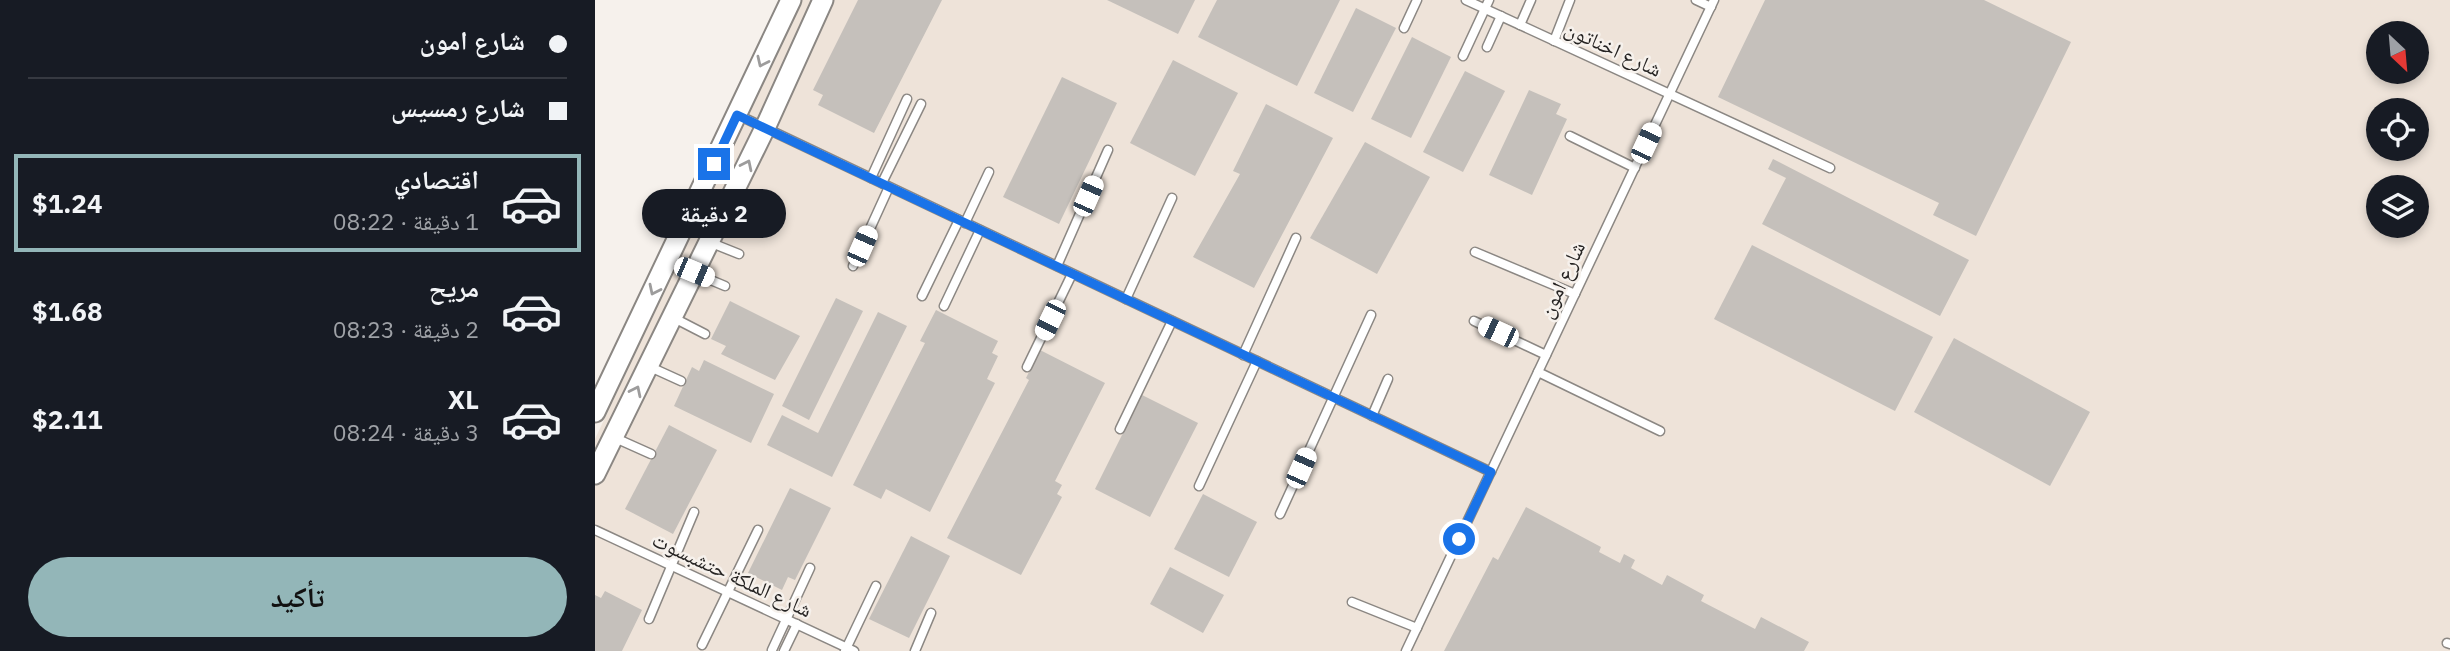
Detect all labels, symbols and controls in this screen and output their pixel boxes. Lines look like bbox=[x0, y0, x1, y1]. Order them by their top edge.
street label: شارع اخناتون bbox=[1560, 13, 1666, 83]
north arrow bbox=[2366, 21, 2429, 84]
map controls bbox=[2366, 21, 2429, 238]
text: شارع امون bbox=[420, 23, 525, 57]
one-way arrow bbox=[756, 55, 770, 67]
text: شارع رمسيس bbox=[391, 90, 525, 124]
button: locate bbox=[2366, 98, 2429, 161]
car bbox=[1628, 120, 1665, 166]
route end bbox=[698, 148, 730, 180]
one-way arrow bbox=[739, 160, 753, 172]
text: اقتصادي bbox=[394, 162, 479, 196]
icon: car bbox=[500, 172, 563, 235]
car bbox=[1070, 173, 1107, 219]
button: layers bbox=[2366, 175, 2429, 238]
text: $1.24 bbox=[32, 186, 103, 220]
callout: 2 دقيقة bbox=[642, 188, 786, 238]
text: 2 دقيقة bbox=[680, 198, 748, 228]
text: 1 دقيقة · 08:22 bbox=[333, 206, 479, 236]
car bbox=[844, 223, 881, 269]
street label: شارع امون bbox=[1531, 237, 1591, 322]
car bbox=[671, 254, 718, 290]
text: مريح bbox=[429, 270, 479, 304]
icon: car bbox=[500, 280, 563, 343]
one-way arrow bbox=[648, 282, 662, 295]
text: $1.68 bbox=[32, 294, 103, 328]
car bbox=[1032, 297, 1069, 343]
text: 2 دقيقة · 08:23 bbox=[333, 314, 479, 344]
car bbox=[1475, 314, 1522, 350]
text: XL bbox=[448, 382, 479, 416]
one-way arrow bbox=[628, 386, 642, 398]
icon: car bbox=[500, 388, 563, 451]
text: $2.11 bbox=[32, 402, 103, 436]
text: 3 دقيقة · 08:24 bbox=[333, 417, 479, 447]
car bbox=[1283, 445, 1320, 491]
route start bbox=[1443, 523, 1475, 555]
street label: شارع الملكة حتشبسوت bbox=[648, 525, 817, 623]
button: تأكيد bbox=[28, 557, 567, 637]

